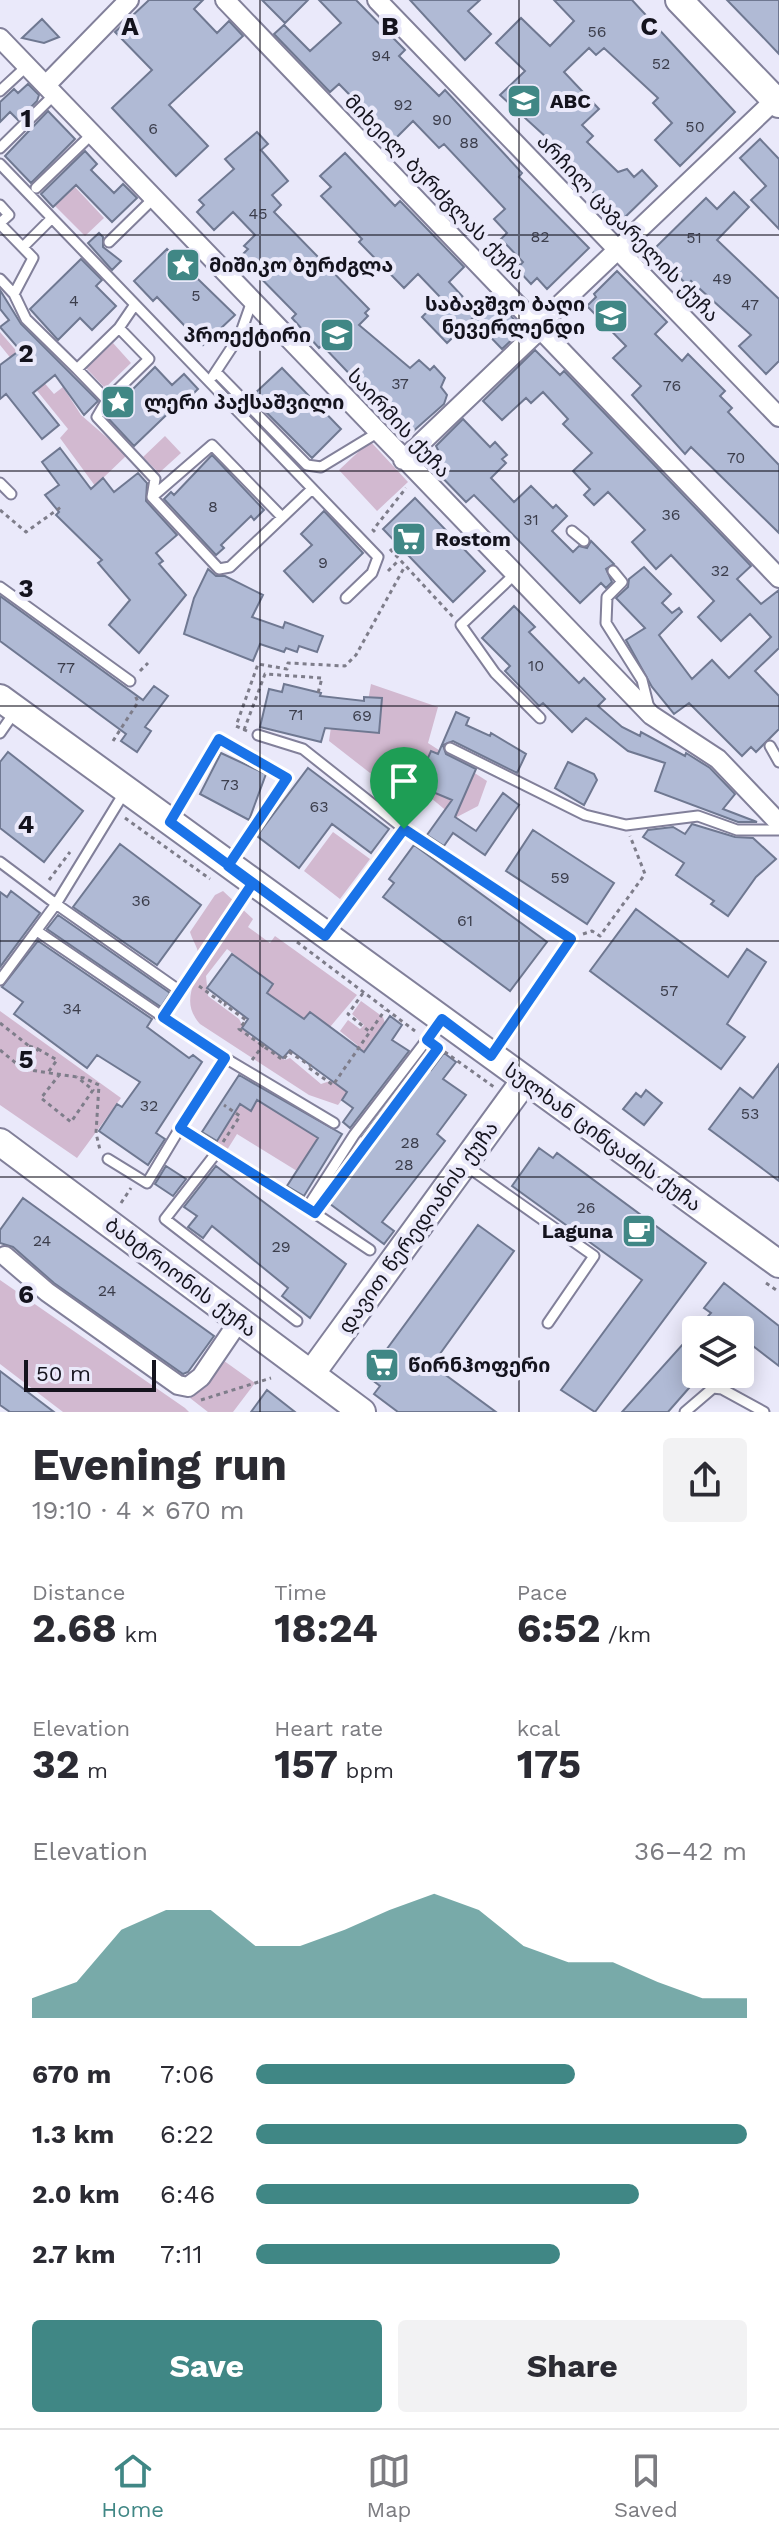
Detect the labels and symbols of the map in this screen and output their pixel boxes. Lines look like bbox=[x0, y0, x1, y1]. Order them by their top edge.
text: A bbox=[121, 11, 139, 41]
text: B bbox=[381, 11, 399, 41]
text: C bbox=[640, 11, 658, 41]
house number: 56 bbox=[587, 22, 607, 41]
house number: 94 bbox=[371, 46, 391, 65]
house number: 52 bbox=[652, 54, 670, 73]
school or university icon: ABC bbox=[505, 82, 543, 120]
street label: მიხეილ ბურძგლას ქუჩა bbox=[339, 89, 530, 286]
place label: ABC bbox=[550, 89, 591, 113]
house number: 92 bbox=[393, 95, 413, 114]
text: 1 bbox=[20, 103, 32, 133]
house number: 90 bbox=[432, 110, 452, 129]
house number: 50 bbox=[685, 117, 705, 136]
house number: 6 bbox=[148, 119, 158, 138]
street label: არჩილ ცაგარელის ქუჩა bbox=[531, 129, 724, 327]
house number: 88 bbox=[459, 133, 479, 152]
house number: 45 bbox=[248, 204, 268, 223]
house number: 82 bbox=[530, 227, 550, 246]
house number: 51 bbox=[686, 228, 702, 247]
place icon: მიშიკო ბურძგლა bbox=[164, 246, 202, 284]
place label: მიშიკო ბურძგლა bbox=[209, 253, 393, 277]
house number: 49 bbox=[712, 269, 732, 288]
house number: 5 bbox=[191, 286, 201, 305]
house number: 4 bbox=[69, 291, 79, 310]
place label: საბავშვო ბაღი ნევერლენდი bbox=[425, 292, 585, 340]
house number: 47 bbox=[741, 295, 759, 314]
school or university icon: საბავშვო ბაღი ნევერლენდი bbox=[592, 297, 630, 335]
school or university icon: პროექტირი bbox=[318, 316, 356, 354]
place label: პროექტირი bbox=[184, 323, 311, 347]
text: 2 bbox=[18, 338, 34, 368]
street label: საირმის ქუჩა bbox=[343, 364, 455, 482]
house number: 37 bbox=[391, 374, 409, 393]
house number: 76 bbox=[663, 376, 681, 395]
place icon: ლერი პაქსაშვილი bbox=[99, 383, 137, 421]
place label: ლერი პაქსაშვილი bbox=[144, 390, 344, 414]
house number: 70 bbox=[727, 448, 745, 467]
house number: 8 bbox=[208, 497, 218, 516]
house number: 36 bbox=[661, 505, 681, 524]
house number: 31 bbox=[523, 510, 539, 529]
supermarket icon: Rostom bbox=[390, 520, 428, 558]
place label: Rostom bbox=[435, 527, 511, 551]
house number: 9 bbox=[318, 553, 328, 572]
house number: 32 bbox=[711, 561, 729, 580]
text: 3 bbox=[18, 573, 34, 603]
house number: 10 bbox=[528, 656, 544, 675]
house number: 77 bbox=[57, 658, 75, 677]
house number: 71 bbox=[288, 705, 304, 724]
house number: 69 bbox=[352, 706, 372, 725]
pin bbox=[370, 747, 438, 829]
house number: 73 bbox=[221, 775, 239, 794]
house number: 63 bbox=[309, 797, 329, 816]
text: 4 bbox=[18, 809, 35, 839]
house number: 59 bbox=[550, 868, 570, 887]
house number: 36 bbox=[131, 891, 151, 910]
house number: 61 bbox=[457, 911, 473, 930]
house number: 57 bbox=[660, 981, 678, 1000]
house number: 34 bbox=[62, 999, 82, 1018]
text: 5 bbox=[18, 1044, 34, 1074]
street label: სულხან ცინცაძის ქუჩა bbox=[499, 1058, 706, 1217]
house number: 32 bbox=[140, 1096, 158, 1115]
house number: 53 bbox=[741, 1104, 759, 1123]
street label: დავით წერედიანის ქუჩა bbox=[333, 1116, 504, 1338]
house number: 28 bbox=[400, 1133, 420, 1152]
house number: 28 bbox=[394, 1155, 414, 1174]
house number: 26 bbox=[576, 1198, 596, 1217]
street label: ბახტრიონის ქუჩა bbox=[101, 1212, 261, 1342]
cafe icon: Laguna bbox=[620, 1212, 658, 1250]
place label: Laguna bbox=[542, 1219, 613, 1243]
house number: 24 bbox=[33, 1231, 52, 1250]
house number: 29 bbox=[271, 1237, 291, 1256]
text: 6 bbox=[18, 1279, 34, 1309]
house number: 24 bbox=[98, 1281, 117, 1300]
supermarket icon: წირნჰოფერი bbox=[363, 1346, 401, 1384]
place label: წირნჰოფერი bbox=[408, 1353, 550, 1377]
scale bar bbox=[24, 1356, 156, 1392]

